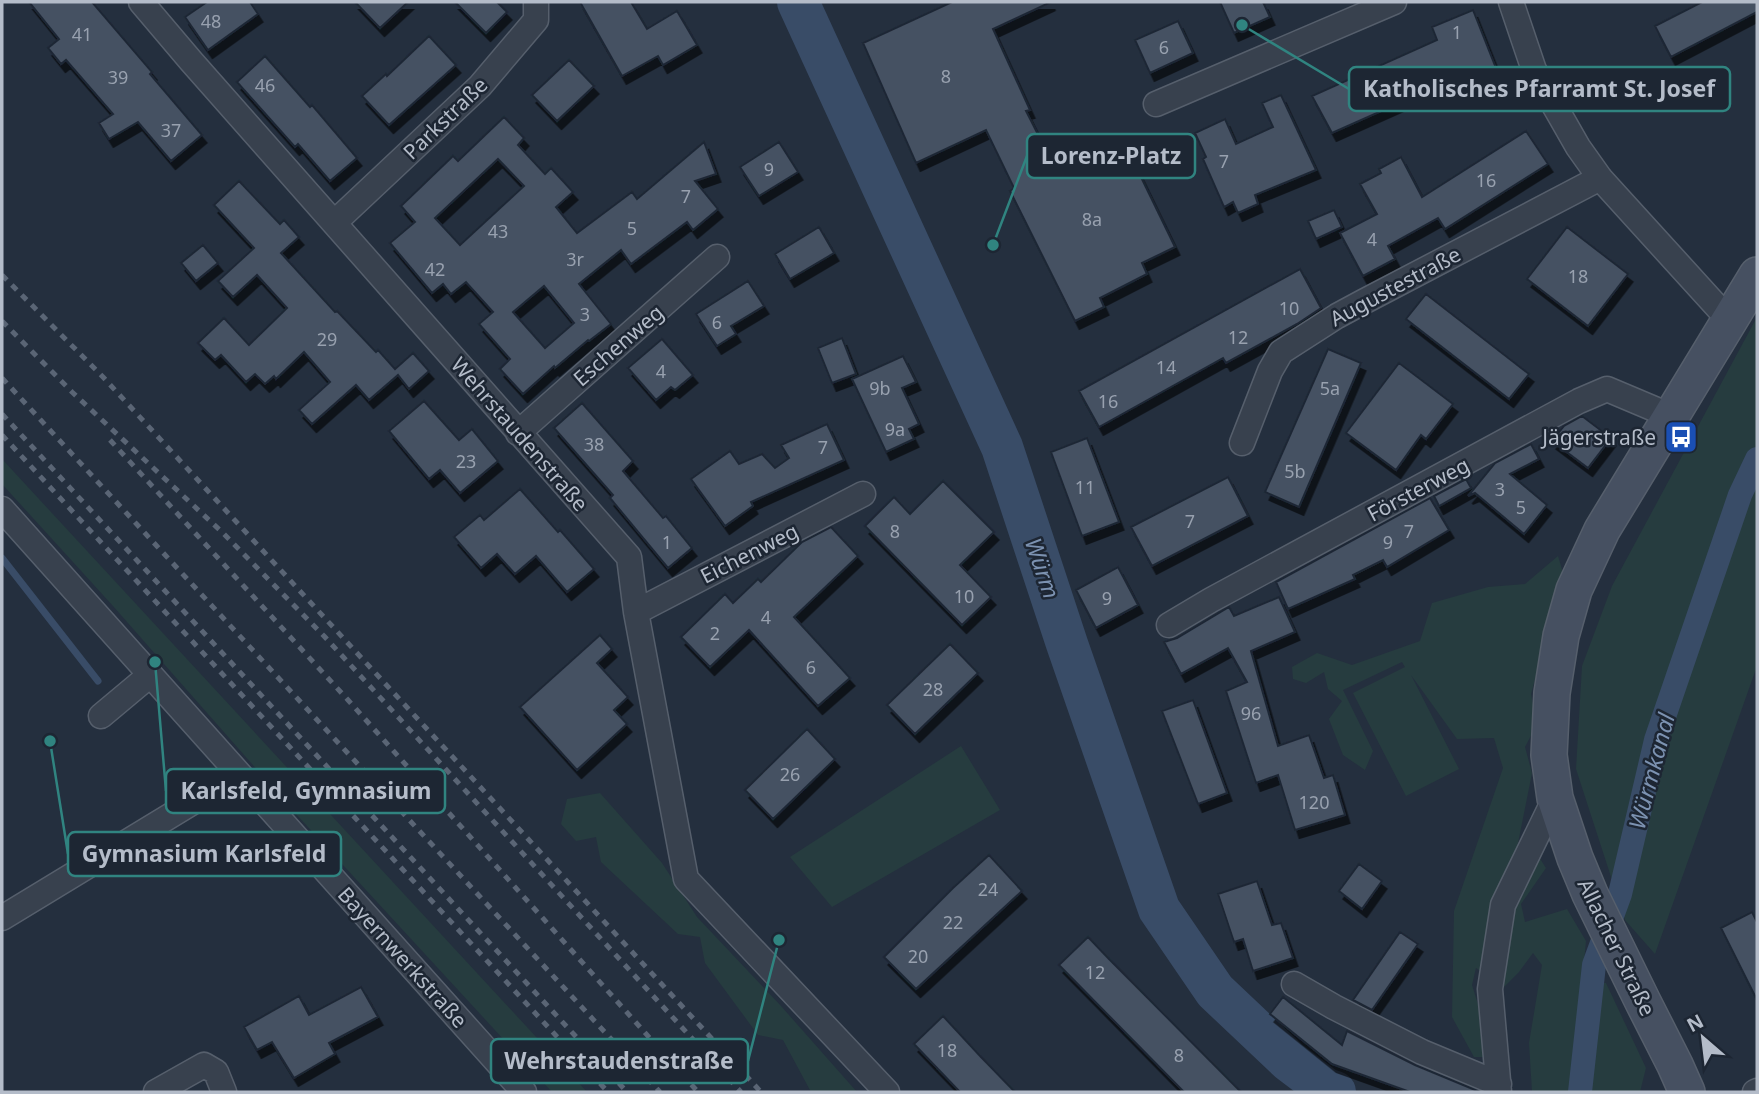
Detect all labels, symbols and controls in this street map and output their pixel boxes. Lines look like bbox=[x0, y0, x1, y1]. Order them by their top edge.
house number: 48 bbox=[201, 9, 221, 33]
house number: 1 bbox=[1452, 20, 1462, 44]
house number: 41 bbox=[72, 22, 92, 46]
house number: 6 bbox=[1159, 35, 1169, 59]
house number: 8 bbox=[941, 64, 951, 88]
house number: 39 bbox=[108, 65, 128, 89]
callout: Katholisches Pfarramt St. Josef bbox=[1349, 67, 1730, 111]
street label: Parkstraße bbox=[397, 71, 493, 165]
text: Katholisches Pfarramt St. Josef bbox=[1363, 72, 1716, 104]
house number: 46 bbox=[255, 73, 275, 97]
house number: 37 bbox=[161, 118, 181, 142]
callout: Lorenz-Platz bbox=[1027, 134, 1195, 178]
text: Lorenz-Platz bbox=[1041, 139, 1181, 171]
house number: 7 bbox=[1219, 149, 1229, 173]
house number: 9 bbox=[764, 157, 774, 181]
house number: 16 bbox=[1476, 168, 1496, 192]
house number: 7 bbox=[681, 184, 691, 208]
house number: 8a bbox=[1082, 207, 1102, 231]
house number: 5 bbox=[627, 216, 637, 240]
house number: 43 bbox=[488, 219, 508, 243]
house number: 4 bbox=[1367, 227, 1377, 251]
street label: Augustestraße bbox=[1325, 240, 1465, 332]
house number: 3r bbox=[566, 247, 584, 271]
house number: 42 bbox=[425, 257, 445, 281]
house number: 18 bbox=[1568, 264, 1588, 288]
house number: 10 bbox=[1279, 296, 1299, 320]
street label: Eschenweg bbox=[567, 298, 669, 392]
house number: 3 bbox=[580, 302, 590, 326]
house number: 6 bbox=[712, 310, 722, 334]
house number: 12 bbox=[1228, 325, 1248, 349]
house number: 29 bbox=[317, 327, 337, 351]
street label: Wehrstaudenstraße bbox=[445, 351, 595, 517]
house number: 14 bbox=[1156, 355, 1176, 379]
house number: 4 bbox=[656, 359, 666, 383]
house number: 9b bbox=[869, 376, 891, 400]
house number: 5a bbox=[1320, 376, 1340, 400]
house number: 16 bbox=[1098, 389, 1118, 413]
house number: 9a bbox=[885, 417, 905, 441]
bus stop icon: Jägerstraße bbox=[1662, 418, 1700, 456]
place label: Jägerstraße bbox=[1540, 423, 1656, 451]
house number: 38 bbox=[584, 432, 604, 456]
house number: 7 bbox=[818, 435, 828, 459]
house number: 23 bbox=[456, 449, 476, 473]
street label: Försterweg bbox=[1362, 450, 1474, 528]
house number: 5b bbox=[1284, 459, 1306, 483]
house number: 11 bbox=[1075, 475, 1095, 499]
house number: 3 bbox=[1495, 477, 1505, 501]
house number: 5 bbox=[1516, 495, 1526, 519]
house number: 7 bbox=[1185, 509, 1195, 533]
street label: Eichenweg bbox=[695, 516, 803, 590]
house number: 8 bbox=[890, 519, 900, 543]
house number: 7 bbox=[1404, 519, 1414, 543]
house number: 1 bbox=[662, 530, 672, 554]
house number: 9 bbox=[1383, 530, 1393, 554]
water label: Würm bbox=[1018, 533, 1068, 603]
house number: 10 bbox=[954, 584, 974, 608]
house number: 9 bbox=[1102, 586, 1112, 610]
house number: 4 bbox=[761, 605, 771, 629]
house number: 2 bbox=[710, 621, 720, 645]
house number: 6 bbox=[806, 655, 816, 679]
house number: 28 bbox=[923, 677, 943, 701]
house number: 96 bbox=[1241, 701, 1261, 725]
water label: Würmkanal bbox=[1620, 708, 1682, 833]
house number: 26 bbox=[780, 762, 800, 786]
callout: Karlsfeld, Gymnasium bbox=[166, 769, 445, 813]
text: Karlsfeld, Gymnasium bbox=[180, 774, 432, 806]
house number: 120 bbox=[1299, 790, 1329, 814]
callout: Gymnasium Karlsfeld bbox=[68, 832, 341, 876]
text: Gymnasium Karlsfeld bbox=[82, 837, 326, 869]
street label: Allacher Straße bbox=[1572, 874, 1662, 1020]
house number: 24 bbox=[978, 877, 998, 901]
street label: Bayernwerkstraße bbox=[332, 881, 474, 1033]
house number: 22 bbox=[943, 910, 963, 934]
house number: 20 bbox=[908, 944, 928, 968]
house number: 12 bbox=[1085, 960, 1105, 984]
north arrow bbox=[1668, 1003, 1738, 1073]
text: N bbox=[1682, 1008, 1708, 1038]
house number: 18 bbox=[937, 1038, 957, 1062]
callout: Wehrstaudenstraße bbox=[491, 1039, 748, 1083]
house number: 8 bbox=[1174, 1043, 1184, 1067]
text: Wehrstaudenstraße bbox=[504, 1044, 734, 1076]

